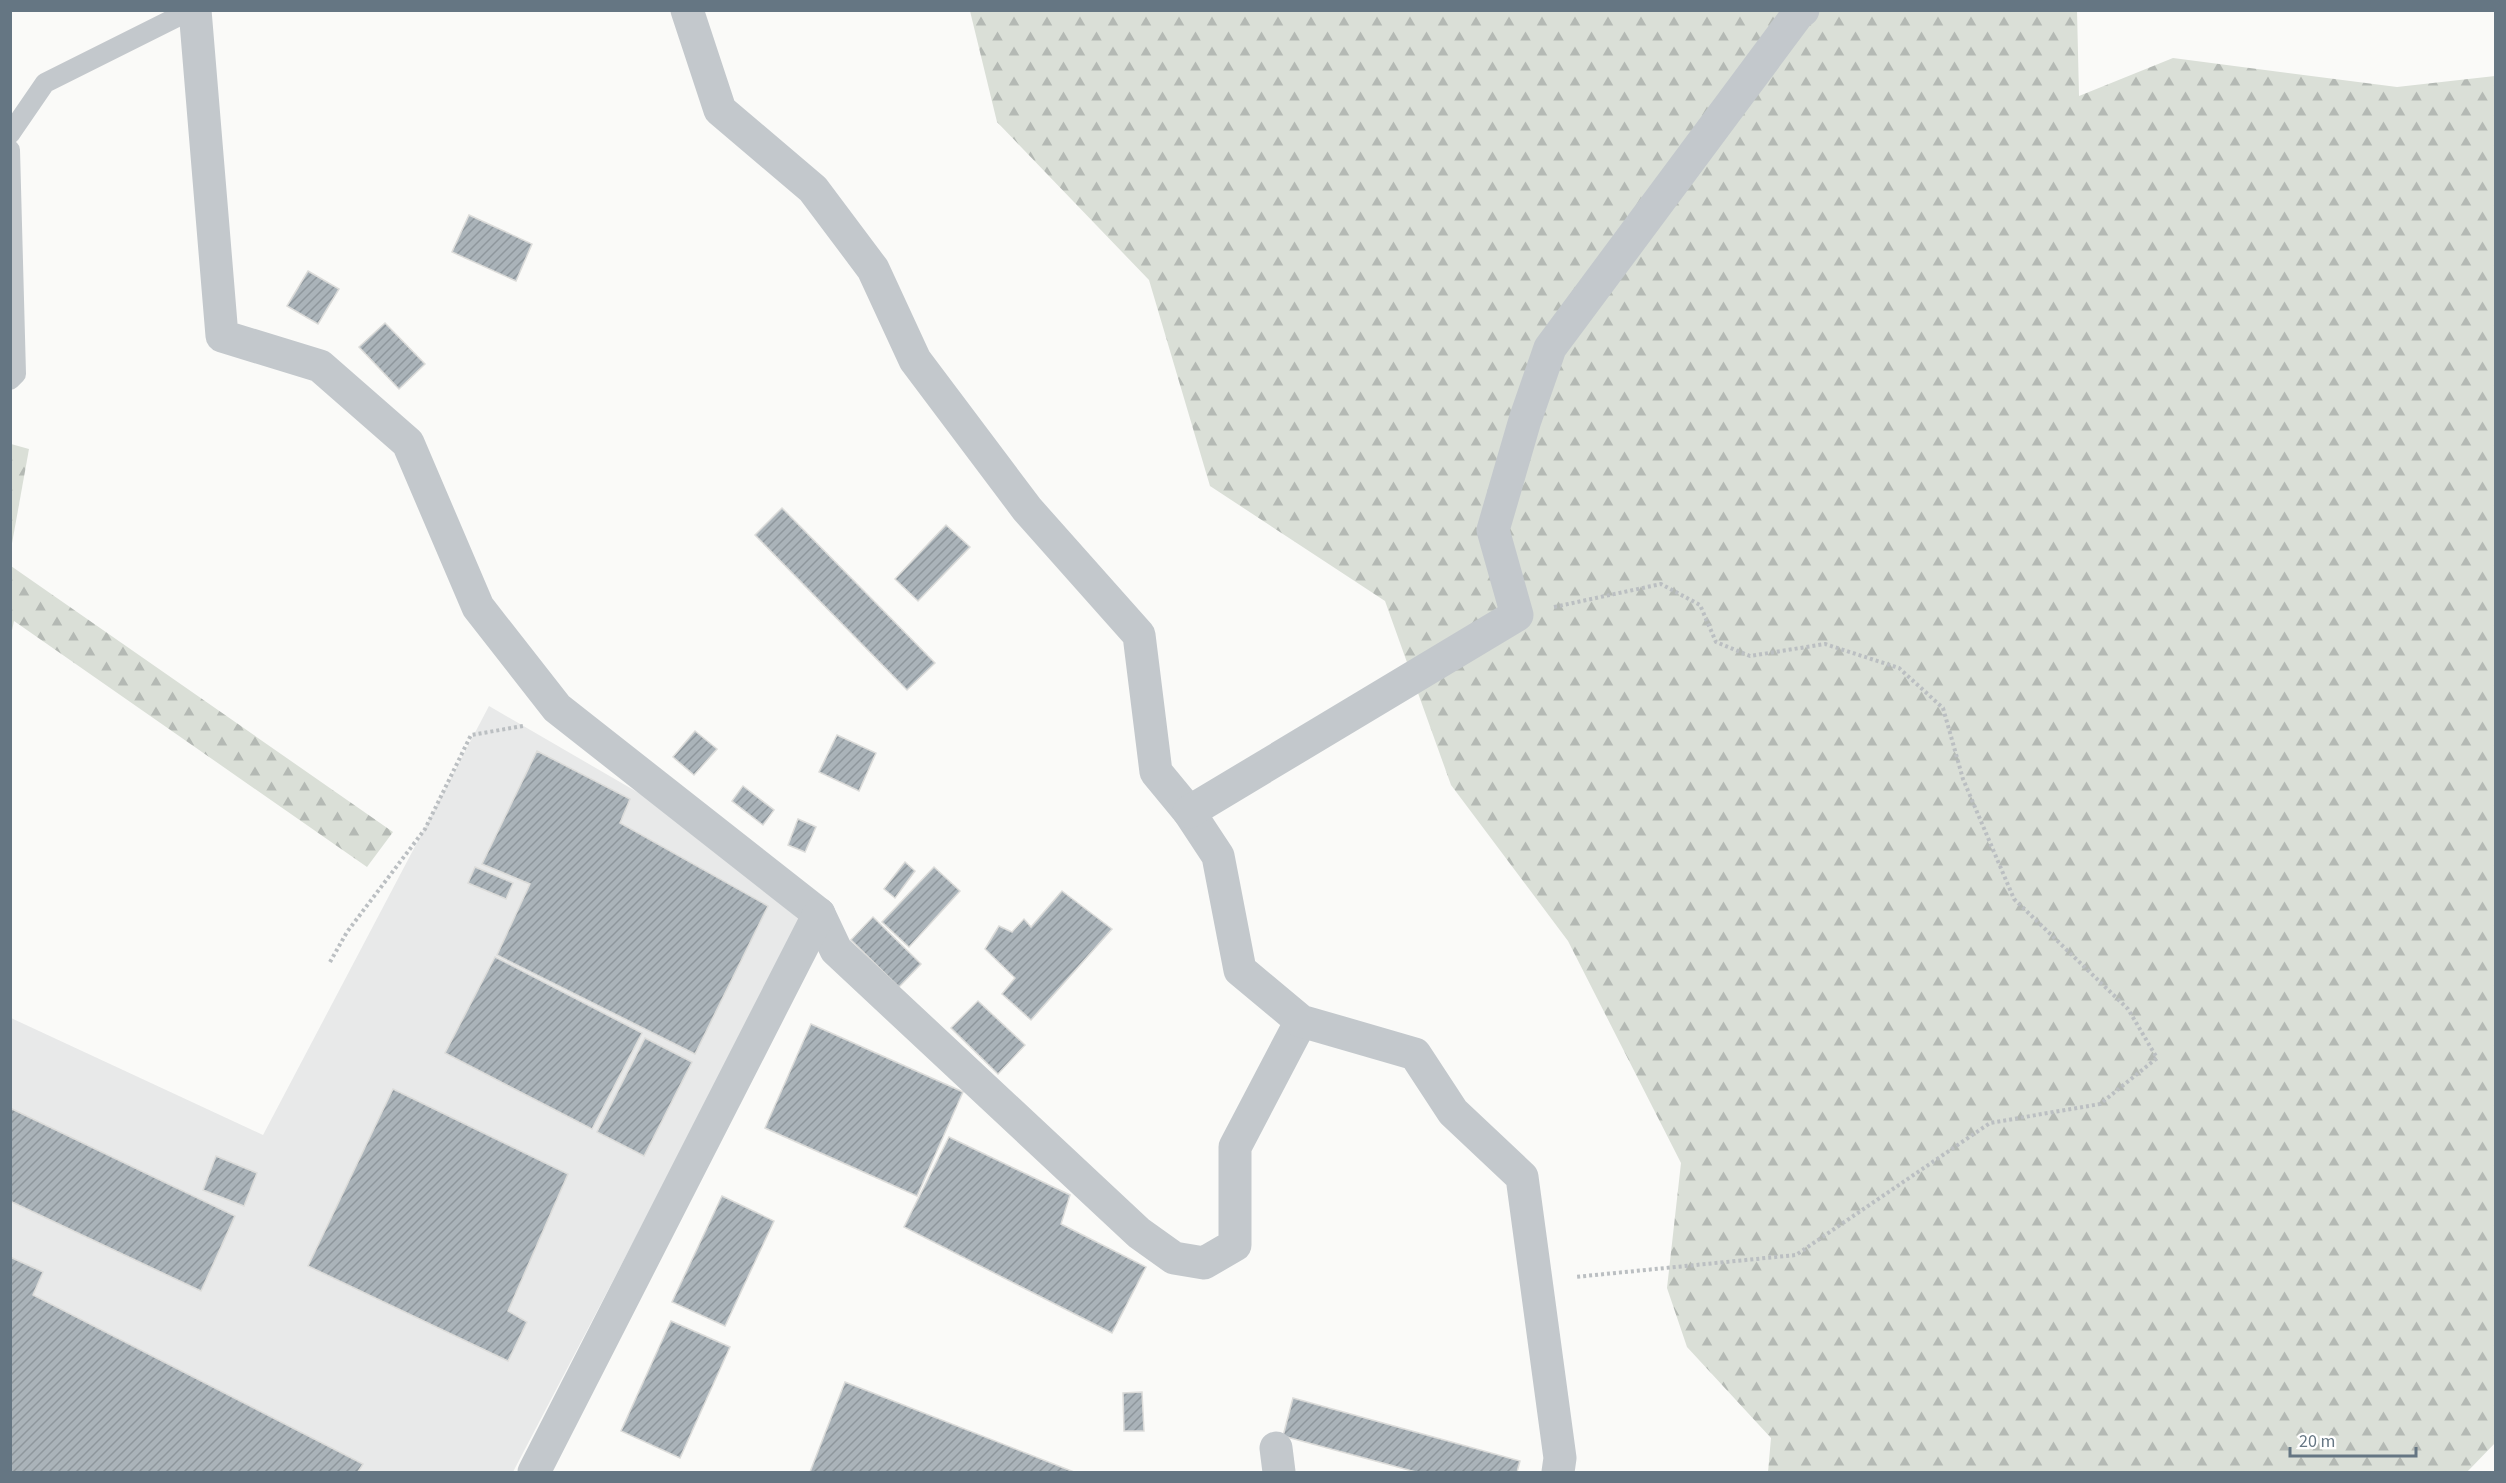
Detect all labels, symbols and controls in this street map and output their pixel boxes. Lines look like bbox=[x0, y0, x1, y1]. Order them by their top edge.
scale bar bbox=[2290, 1420, 2416, 1458]
text: 20 m bbox=[2299, 1429, 2335, 1454]

